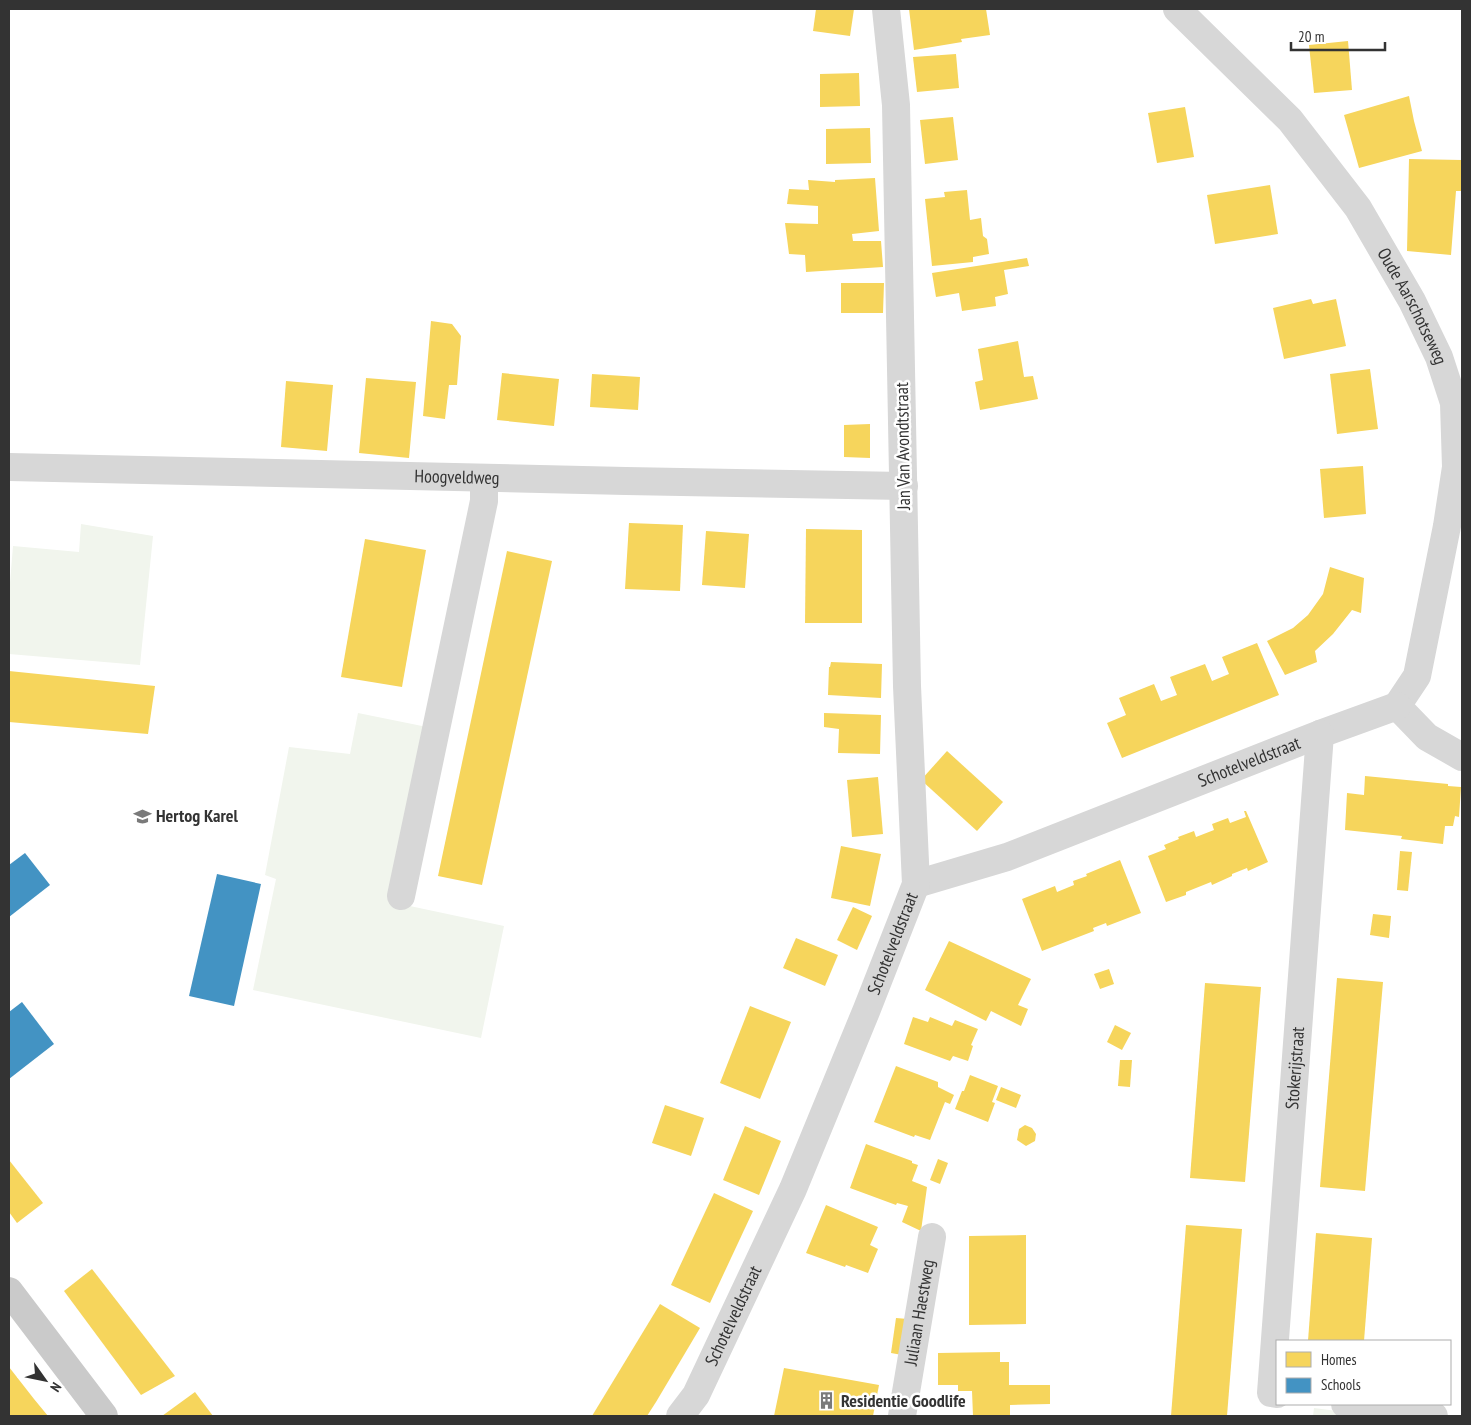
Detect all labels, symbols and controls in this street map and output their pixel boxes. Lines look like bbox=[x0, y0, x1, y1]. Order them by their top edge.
scale bar bbox=[1291, 20, 1385, 52]
text: 20 m bbox=[1298, 27, 1324, 46]
street label: Oude Aarschotseweg bbox=[1373, 243, 1453, 367]
street label: Jan Van Avondtstraat bbox=[890, 382, 915, 511]
street label: Hoogveldweg bbox=[414, 464, 500, 489]
street label: Schotelveldstraat bbox=[1194, 731, 1303, 792]
place label: Hertog Karel bbox=[156, 804, 238, 827]
school or university icon: Hertog Karel bbox=[132, 806, 152, 826]
street label: Schotelveldstraat bbox=[862, 889, 923, 998]
street label: Stokerijstraat bbox=[1280, 1026, 1309, 1110]
street label: Juliaan Haestweg bbox=[898, 1258, 939, 1368]
street label: Schotelveldstraat bbox=[699, 1262, 766, 1369]
legend bbox=[1276, 1340, 1451, 1405]
text: Homes bbox=[1321, 1350, 1357, 1369]
north arrow bbox=[20, 1355, 70, 1405]
text: Schools bbox=[1321, 1375, 1361, 1394]
text: N bbox=[46, 1379, 66, 1395]
place label: Residentie Goodlife bbox=[841, 1389, 966, 1412]
building icon: Residentie Goodlife bbox=[817, 1391, 837, 1411]

